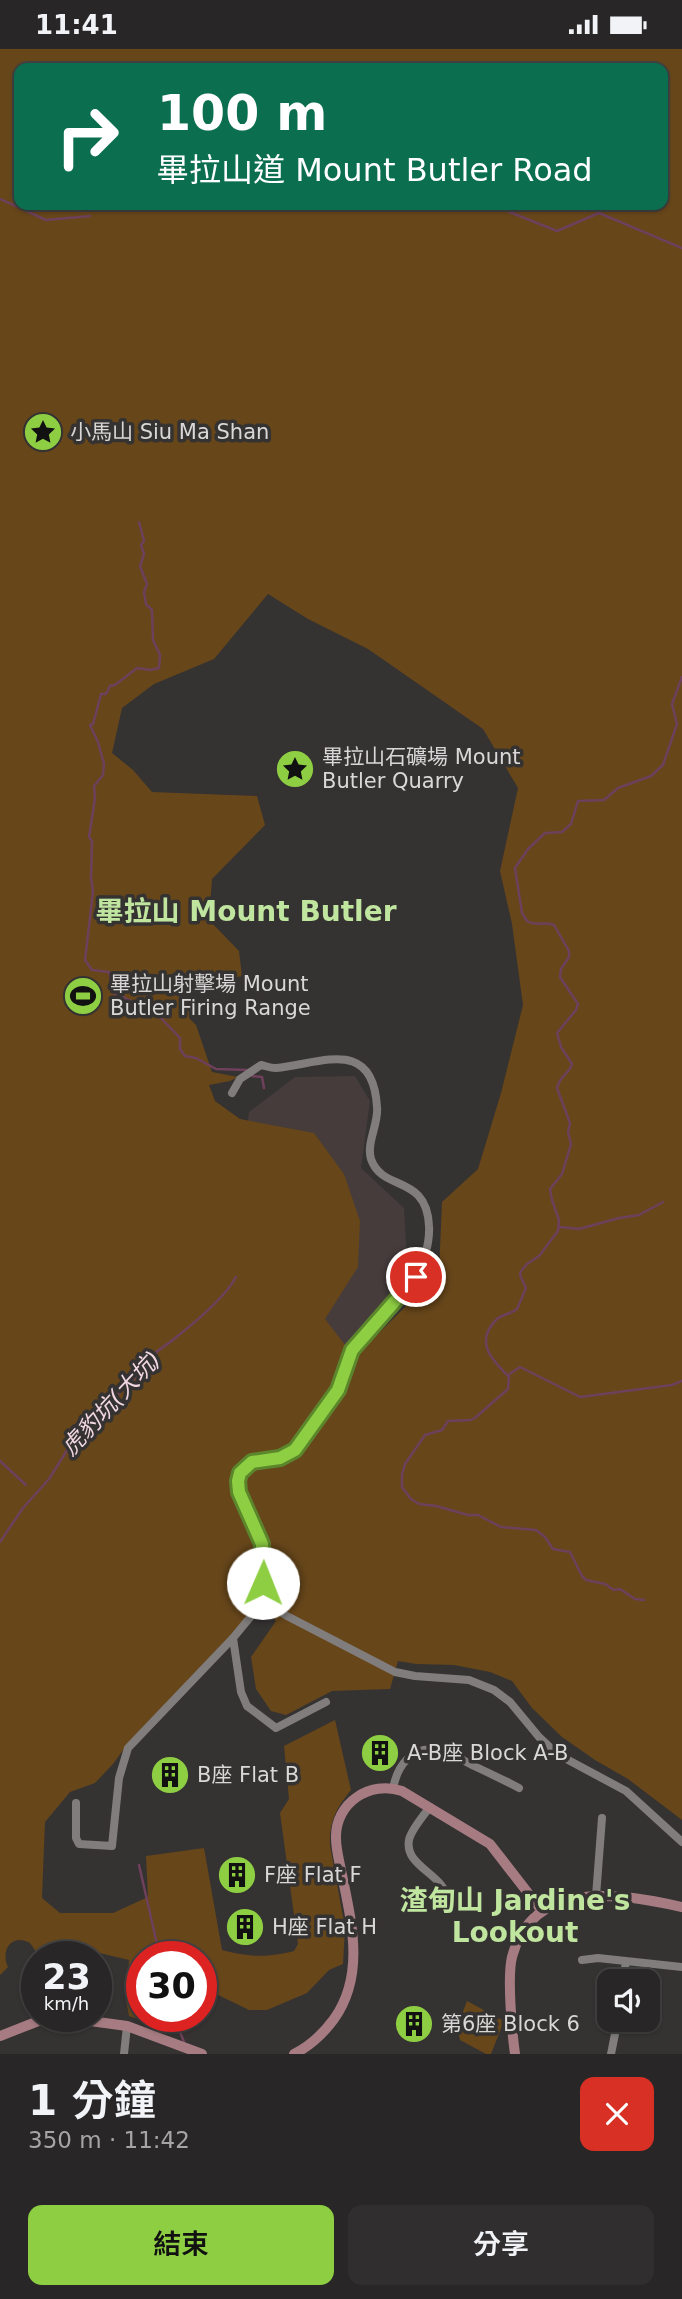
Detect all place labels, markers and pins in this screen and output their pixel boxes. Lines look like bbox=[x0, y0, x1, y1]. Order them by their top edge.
place icon: 小馬山 Siu Ma Shan bbox=[22, 411, 64, 453]
place label: 小馬山 Siu Ma Shan bbox=[70, 420, 269, 444]
place label: 畢拉山石礦場 Mount Butler Quarry bbox=[322, 745, 521, 793]
place icon: 畢拉山石礦場 Mount Butler Quarry bbox=[274, 748, 316, 790]
place label: 畢拉山射擊場 Mount Butler Firing Range bbox=[110, 972, 311, 1020]
sports icon: 畢拉山射擊場 Mount Butler Firing Range bbox=[62, 975, 104, 1017]
pin bbox=[386, 1247, 446, 1307]
building icon: A-B座 Block A-B bbox=[359, 1732, 401, 1774]
place label: A-B座 Block A-B bbox=[407, 1741, 568, 1765]
building icon: B座 Flat B bbox=[149, 1754, 191, 1796]
place label: B座 Flat B bbox=[197, 1763, 299, 1787]
building icon: F座 Flat F bbox=[216, 1854, 258, 1896]
place label: F座 Flat F bbox=[264, 1863, 362, 1887]
building icon: H座 Flat H bbox=[224, 1906, 266, 1948]
place label: H座 Flat H bbox=[272, 1915, 377, 1939]
building icon: 第6座 Block 6 bbox=[393, 2003, 435, 2045]
place label: 第6座 Block 6 bbox=[441, 2012, 580, 2036]

